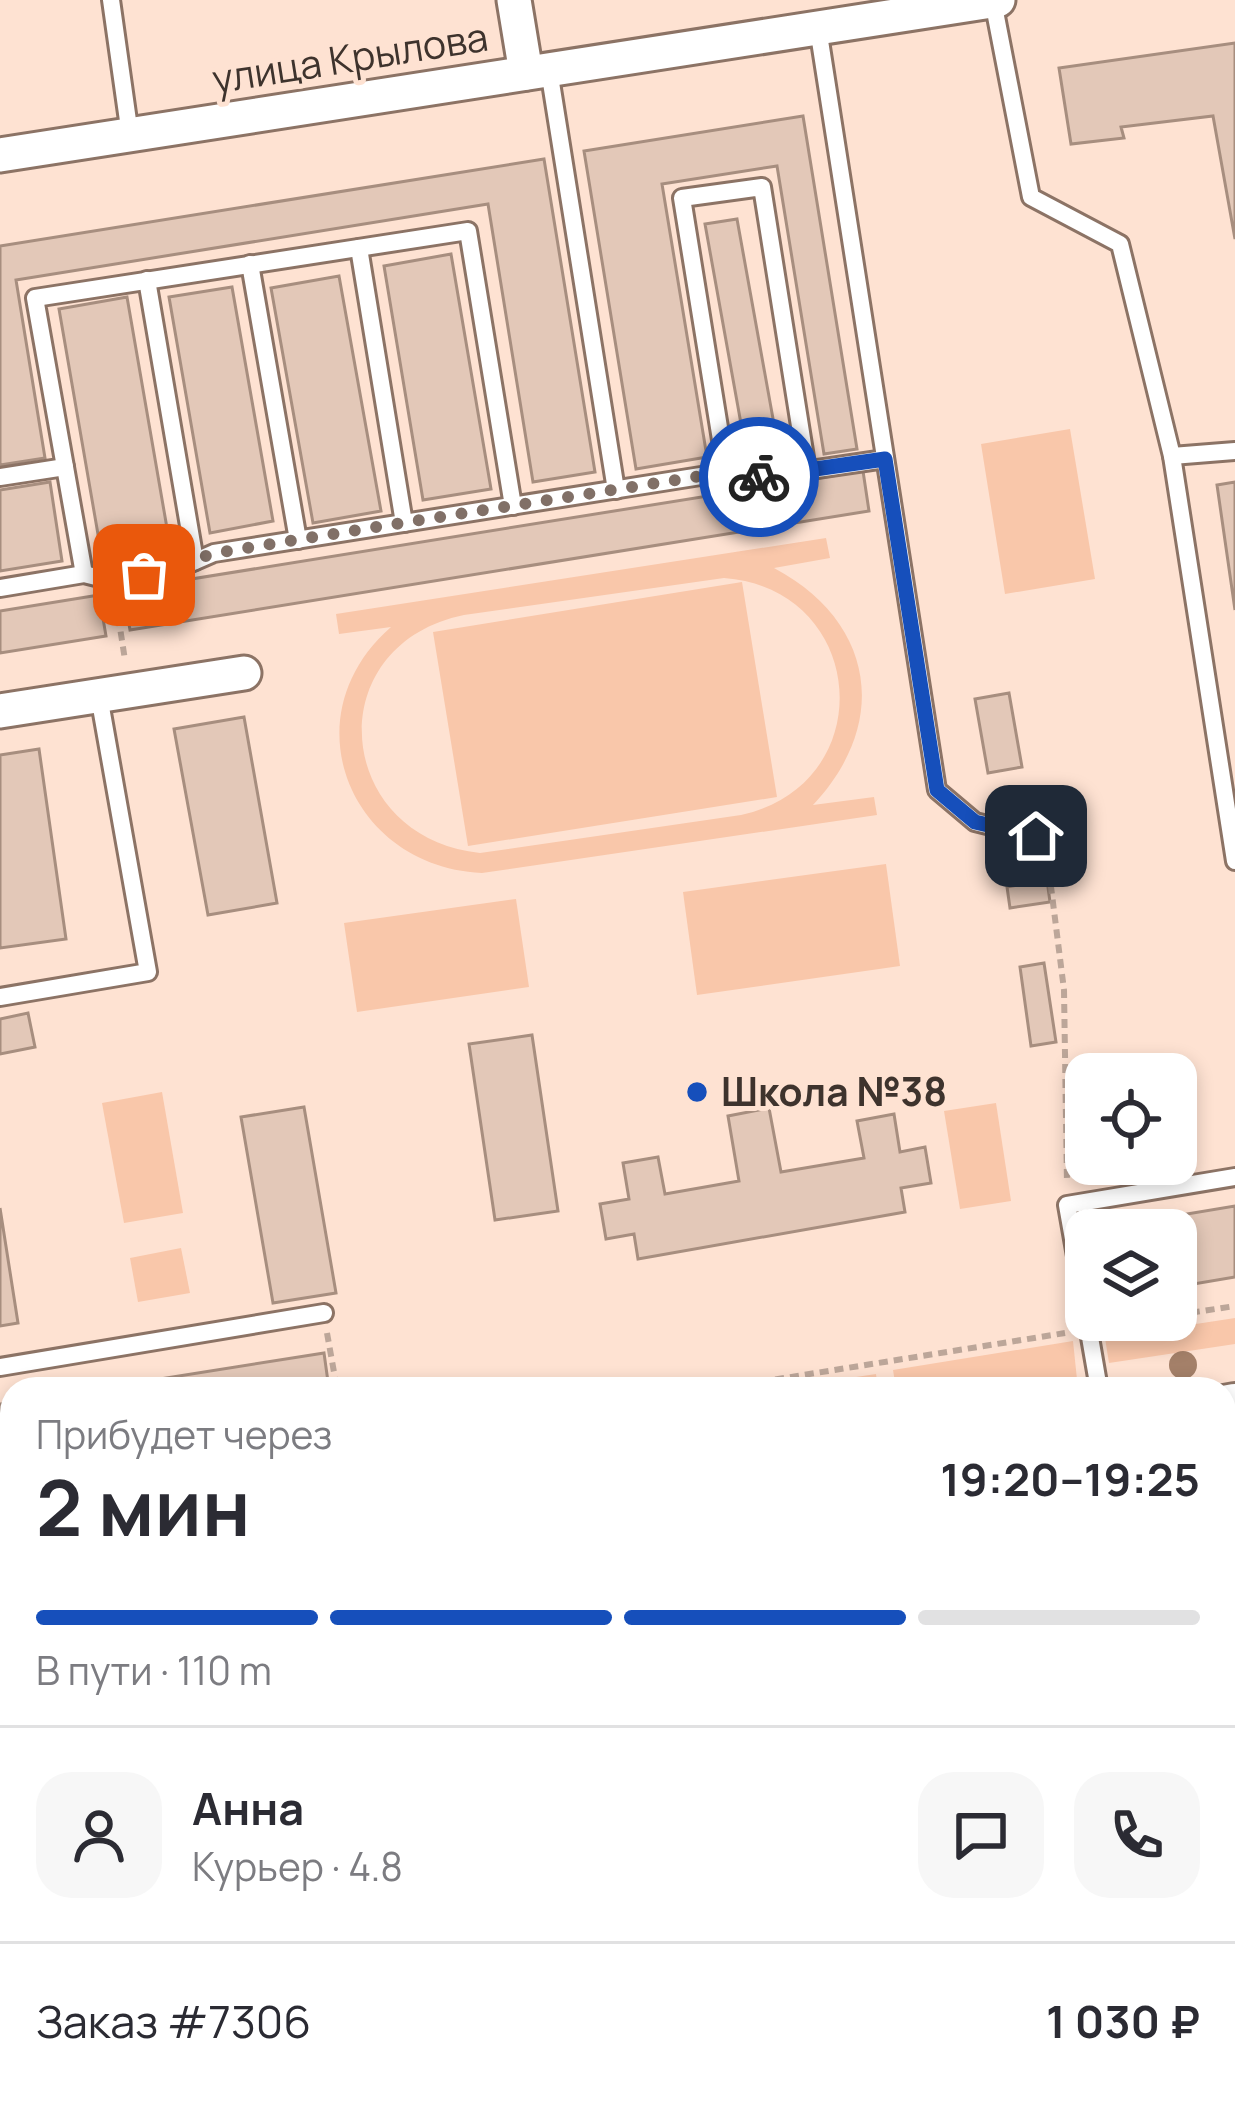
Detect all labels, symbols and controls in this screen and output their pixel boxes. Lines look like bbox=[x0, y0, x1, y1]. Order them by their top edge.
street label: улица Крылова bbox=[208, 9, 492, 105]
courier bbox=[699, 417, 819, 537]
icon: bike bbox=[726, 444, 792, 510]
pin bbox=[93, 524, 195, 626]
icon: bag bbox=[111, 542, 177, 608]
pin bbox=[985, 785, 1087, 887]
icon: home bbox=[1003, 803, 1069, 869]
map controls bbox=[1065, 1053, 1197, 1341]
button: locate bbox=[1065, 1053, 1197, 1185]
place label: Школа №38 bbox=[721, 1064, 947, 1118]
marker: Школа №38 bbox=[684, 1079, 710, 1105]
button: layers bbox=[1065, 1209, 1197, 1341]
text: Прибудет через bbox=[36, 1407, 332, 1461]
text: 19:20–19:25 bbox=[940, 1448, 1200, 1510]
text: 2 мин bbox=[36, 1453, 251, 1559]
text: В пути · 110 m bbox=[36, 1643, 272, 1697]
button: person bbox=[36, 1772, 162, 1898]
button: chat bbox=[918, 1772, 1044, 1898]
button: phone bbox=[1074, 1772, 1200, 1898]
text: Анна bbox=[192, 1777, 304, 1839]
text: Курьер · 4.8 bbox=[192, 1839, 403, 1893]
text: Заказ #7306 bbox=[36, 1990, 311, 2052]
text: 1 030 ₽ bbox=[1046, 1990, 1200, 2052]

